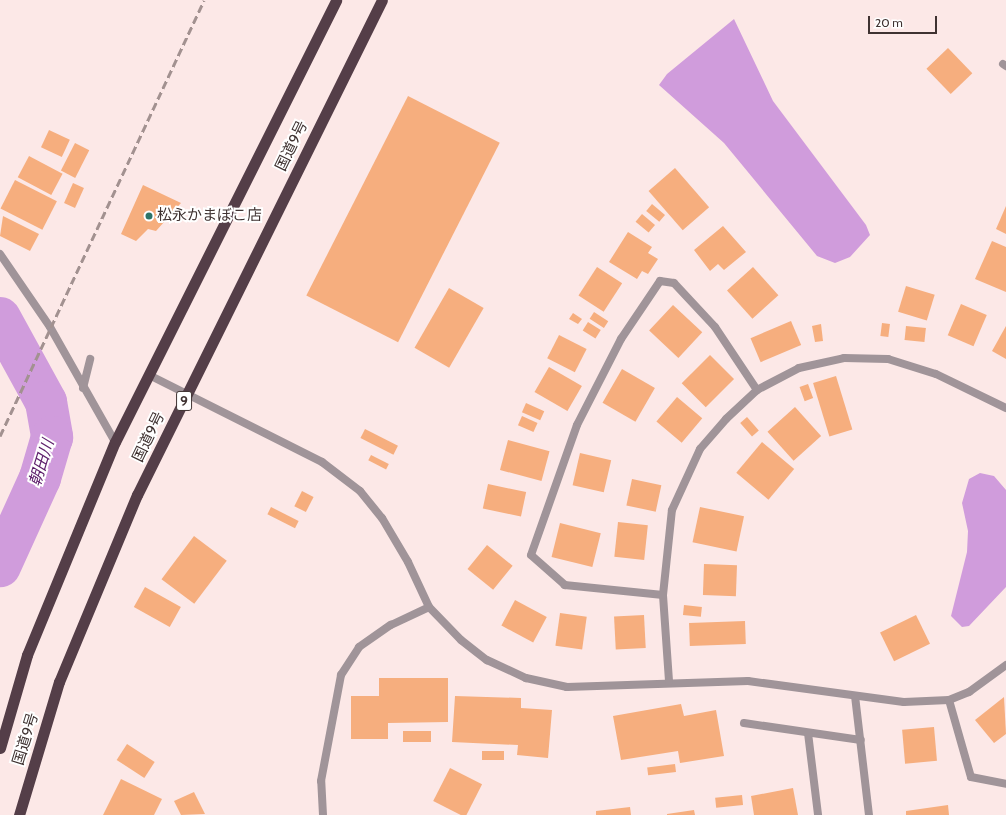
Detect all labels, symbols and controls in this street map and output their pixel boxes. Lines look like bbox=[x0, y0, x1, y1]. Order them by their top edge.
scale bar bbox=[870, 8, 939, 34]
text: 20 m bbox=[875, 15, 903, 30]
street label: 国道9号 bbox=[272, 118, 312, 174]
place label: 松永かまぼこ店 bbox=[157, 207, 262, 225]
marker: 松永かまぼこ店 bbox=[144, 211, 154, 221]
road number: 9 bbox=[176, 389, 192, 413]
street label: 国道9号 bbox=[129, 409, 169, 465]
water label: 朝田川 bbox=[26, 437, 58, 489]
street label: 国道9号 bbox=[10, 711, 42, 767]

